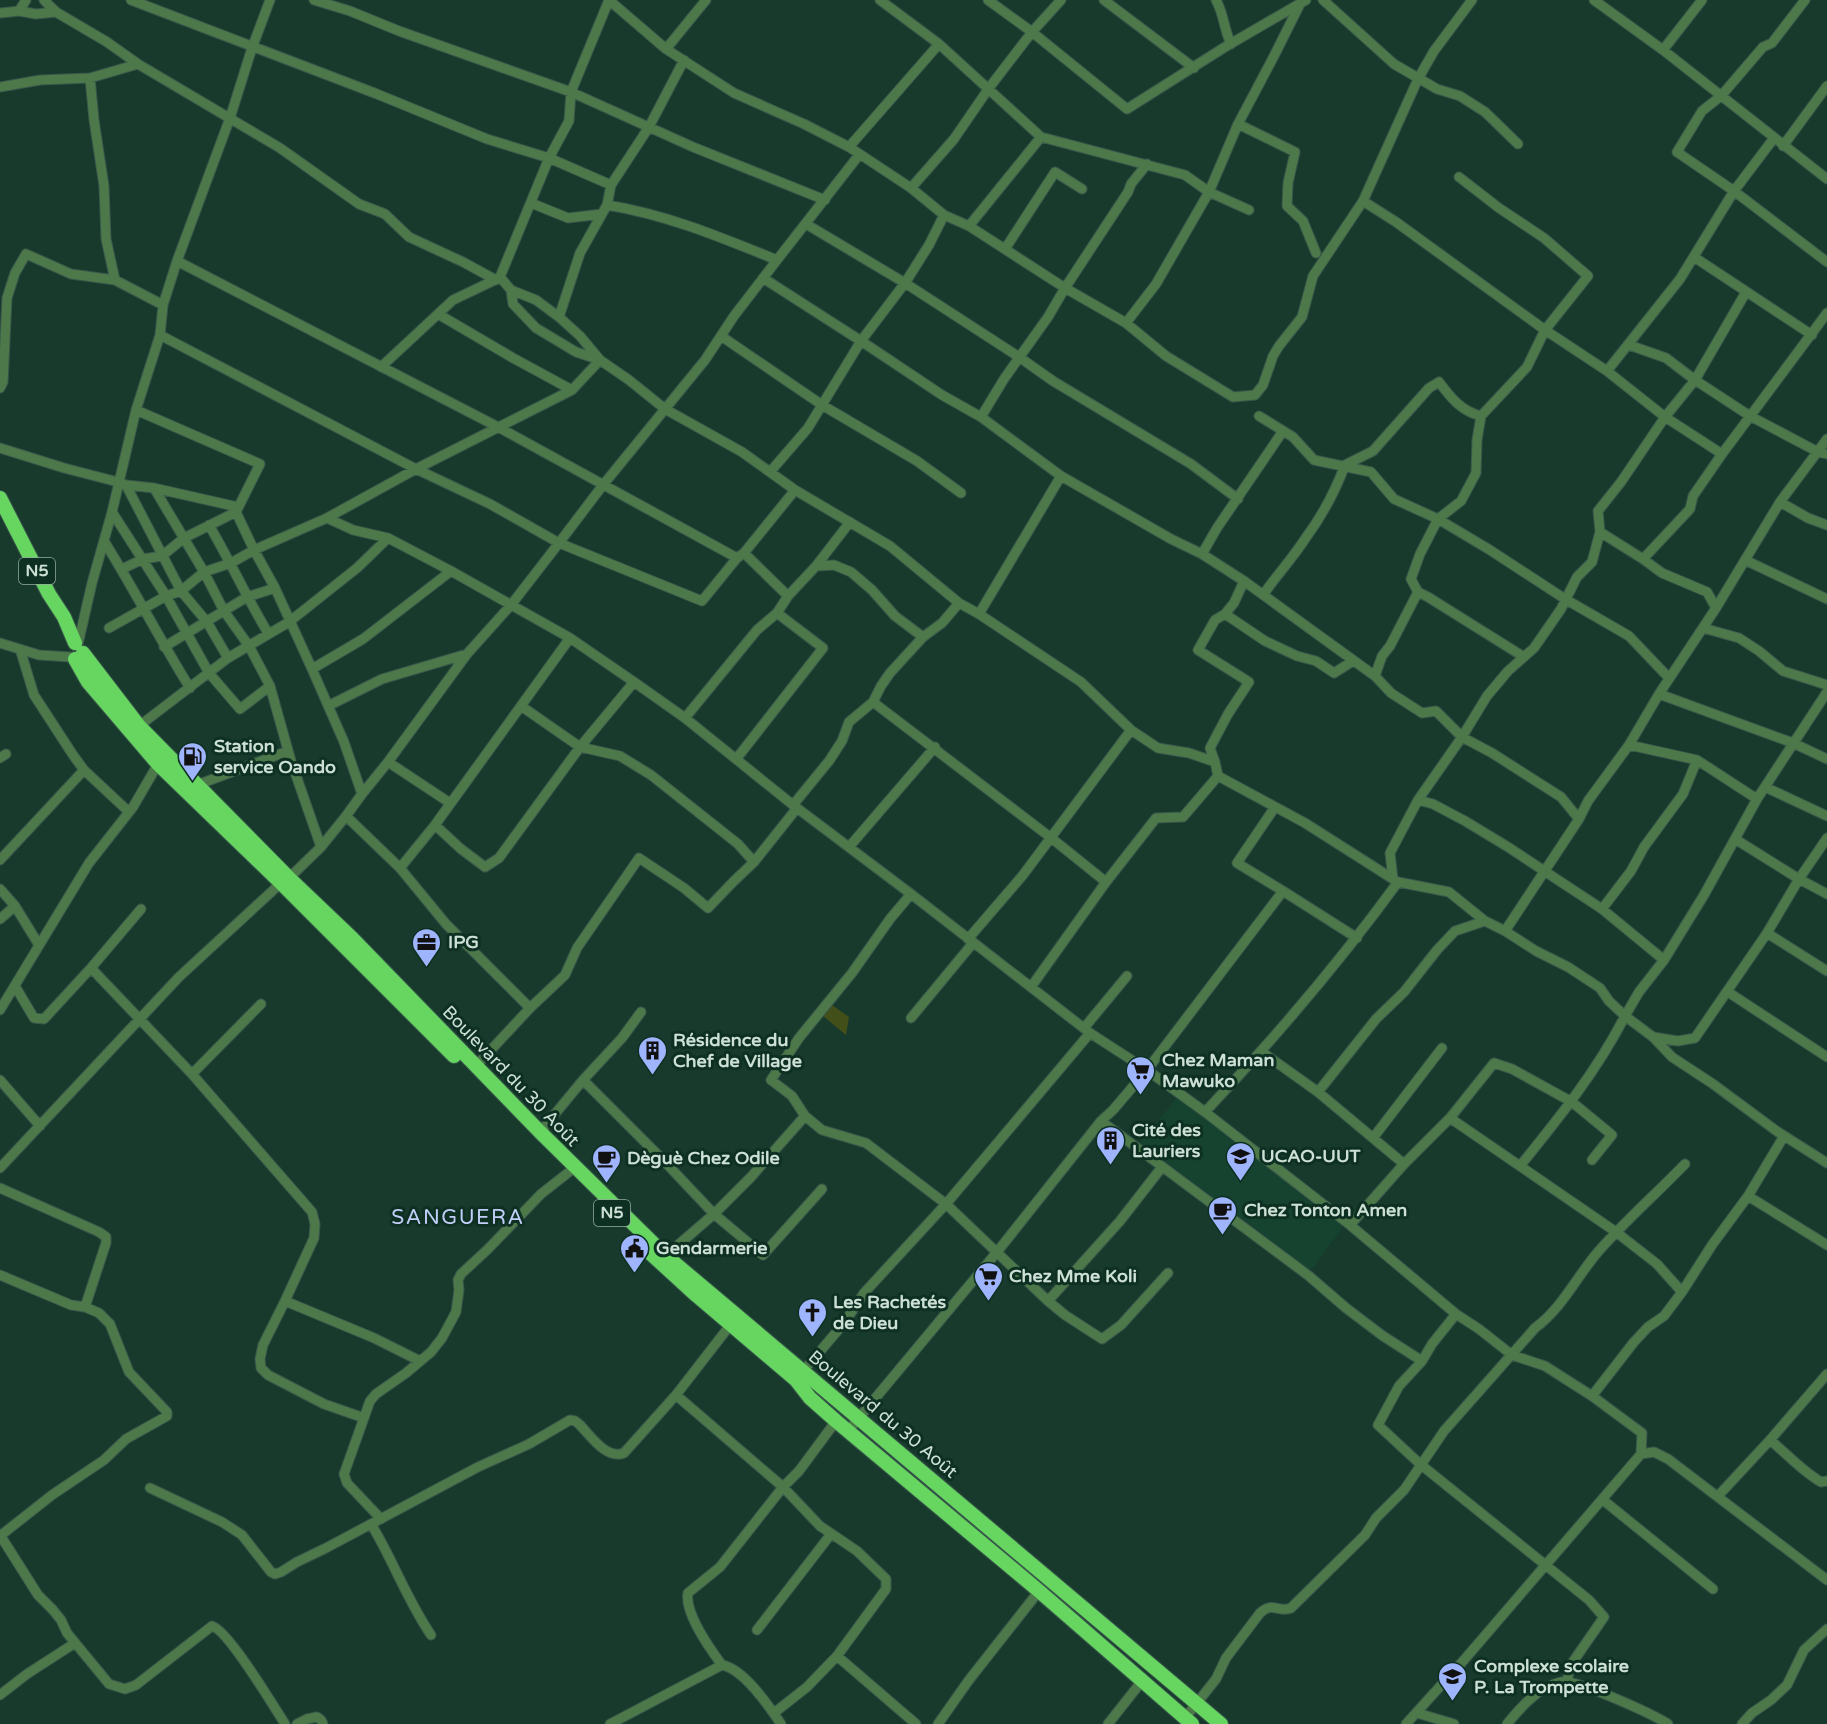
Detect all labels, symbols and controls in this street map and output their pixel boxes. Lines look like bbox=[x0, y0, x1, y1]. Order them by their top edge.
road number: N5 bbox=[19, 558, 55, 584]
place label: Station service Oando bbox=[214, 735, 336, 778]
fuel station icon: Station service Oando bbox=[177, 740, 209, 782]
office icon: IPG bbox=[411, 926, 443, 968]
place label: IPG bbox=[448, 931, 479, 953]
street label: Boulevard du 30 Août bbox=[438, 1001, 584, 1151]
place label: Résidence du Chef de Village bbox=[673, 1029, 802, 1072]
building icon: Résidence du Chef de Village bbox=[636, 1034, 668, 1076]
place label: Chez Maman Mawuko bbox=[1162, 1049, 1274, 1092]
supermarket icon: Chez Maman Mawuko bbox=[1125, 1054, 1157, 1096]
place label: Cité des Lauriers bbox=[1132, 1119, 1201, 1162]
building icon: Cité des Lauriers bbox=[1095, 1124, 1127, 1166]
school or university icon: UCAO-UUT bbox=[1224, 1140, 1256, 1182]
cafe icon: Dèguè Chez Odile bbox=[590, 1142, 622, 1184]
place label: UCAO-UUT bbox=[1261, 1145, 1362, 1167]
place label: Dèguè Chez Odile bbox=[627, 1147, 780, 1169]
cafe icon: Chez Tonton Amen bbox=[1207, 1194, 1239, 1236]
place label: Chez Tonton Amen bbox=[1244, 1199, 1407, 1221]
road number: N5 bbox=[594, 1200, 630, 1226]
district label: SANGUERA bbox=[391, 1205, 525, 1230]
public building icon: Gendarmerie bbox=[619, 1232, 651, 1274]
place label: Gendarmerie bbox=[656, 1237, 767, 1259]
supermarket icon: Chez Mme Koli bbox=[972, 1260, 1004, 1302]
place label: Chez Mme Koli bbox=[1009, 1265, 1137, 1287]
place label: Les Rachetés de Dieu bbox=[833, 1291, 946, 1334]
church icon: Les Rachetés de Dieu bbox=[796, 1296, 828, 1338]
street label: Boulevard du 30 Août bbox=[804, 1345, 962, 1483]
place label: Complexe scolaire P. La Trompette bbox=[1474, 1655, 1629, 1698]
school or university icon: Complexe scolaire P. La Trompette bbox=[1437, 1660, 1469, 1702]

